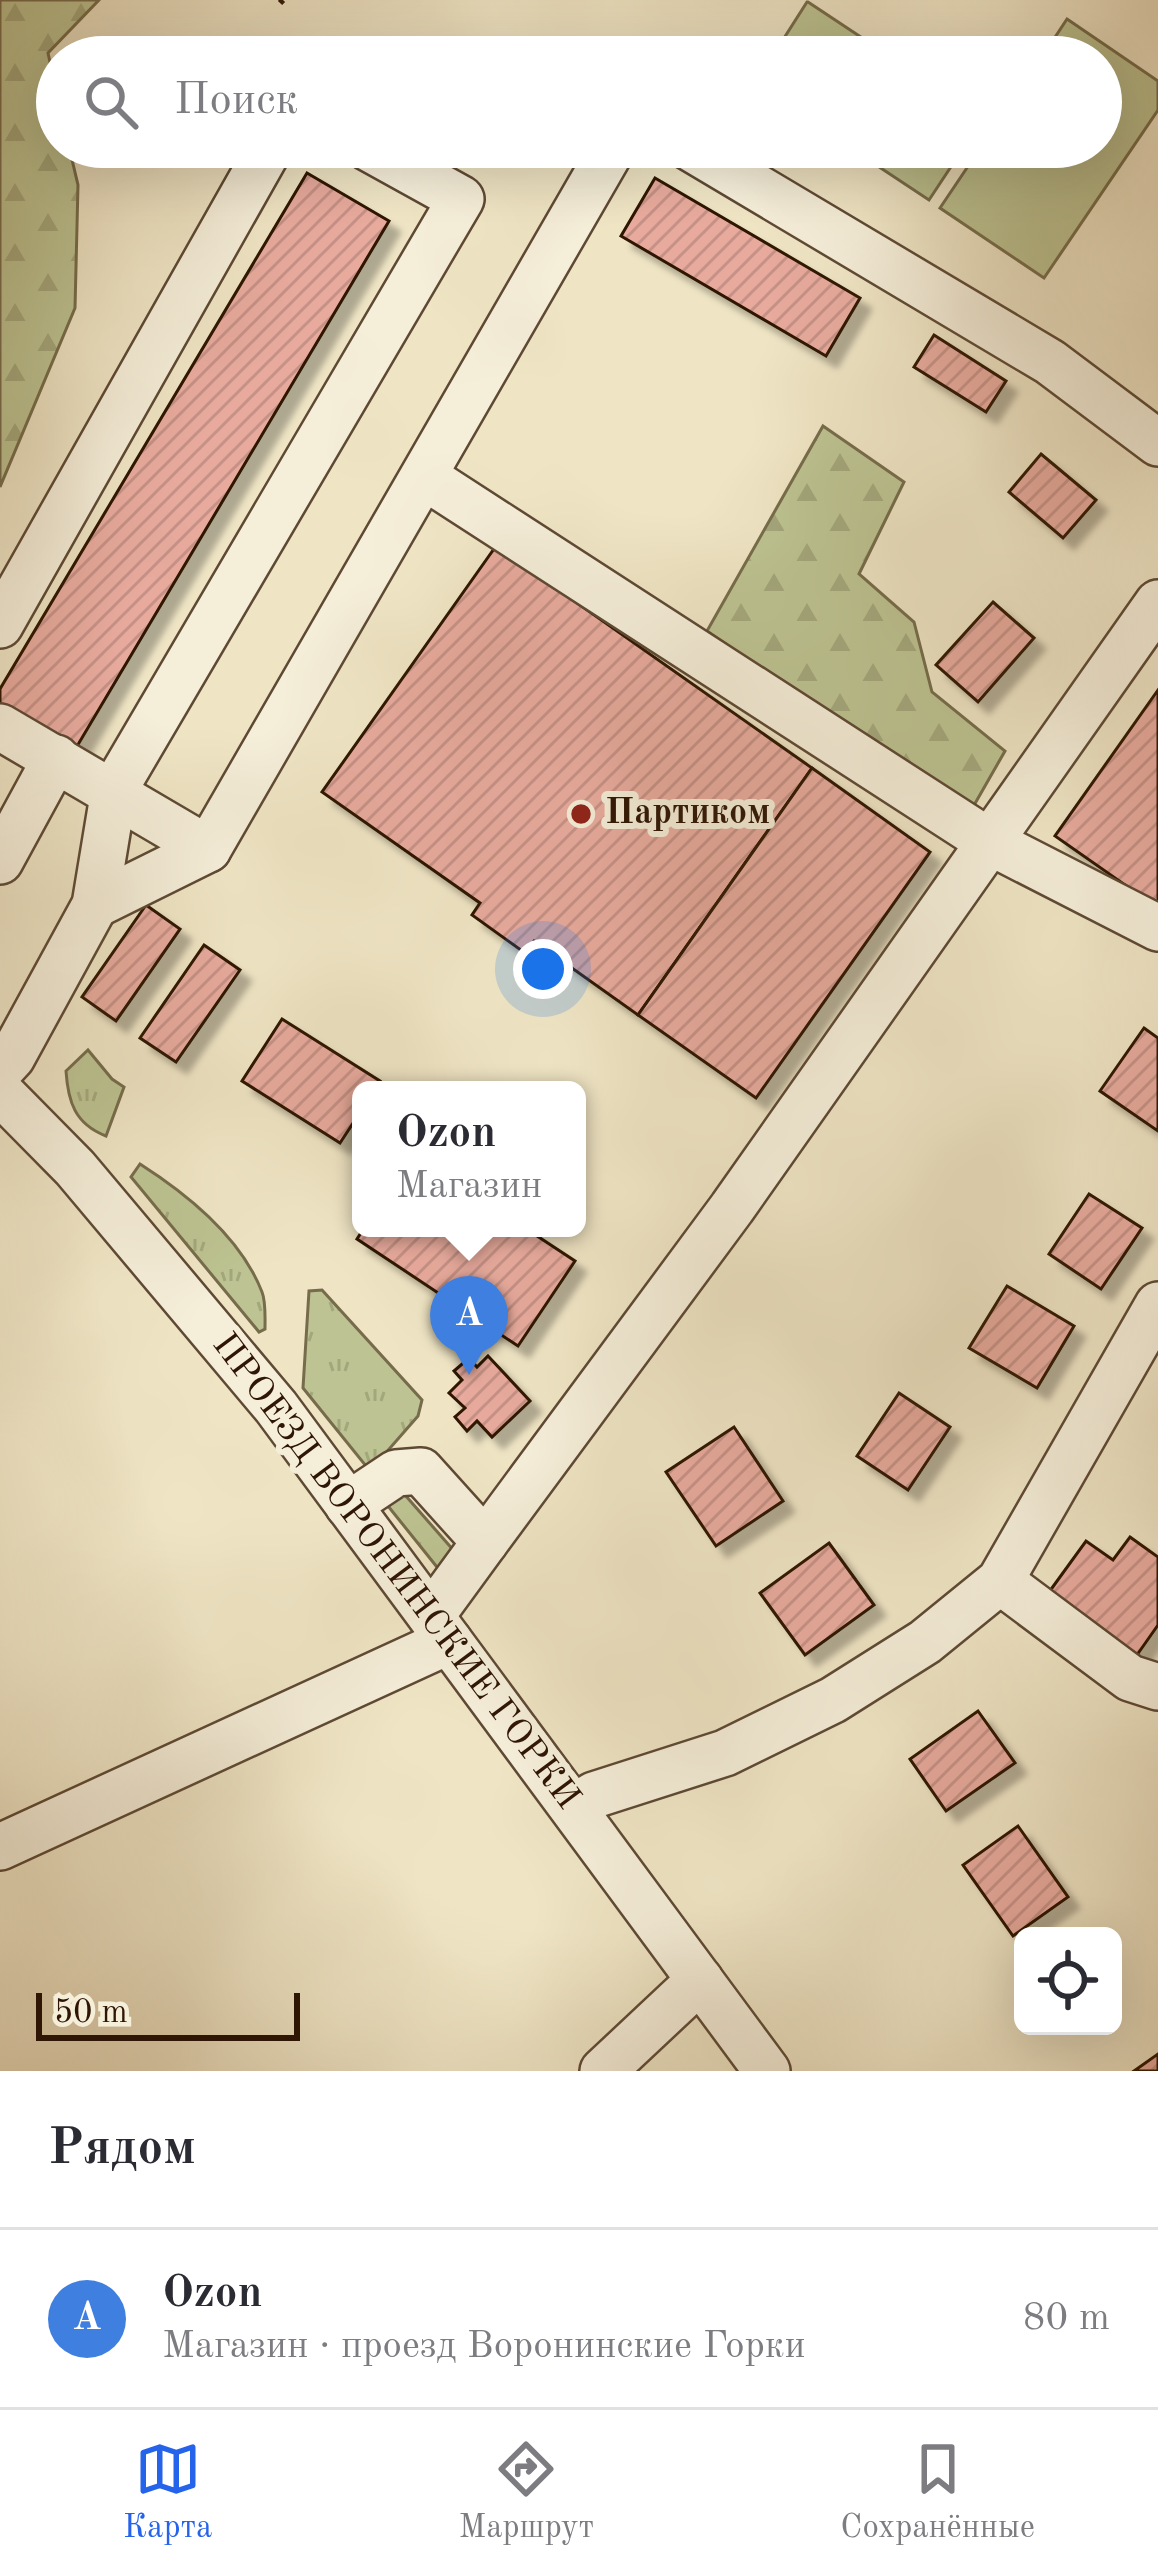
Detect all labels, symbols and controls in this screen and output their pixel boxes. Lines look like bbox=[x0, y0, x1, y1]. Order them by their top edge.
search box bbox=[36, 36, 1122, 168]
icon: search bbox=[78, 69, 144, 135]
text: Поиск bbox=[174, 79, 298, 124]
place label: Партиком bbox=[605, 796, 770, 832]
marker: Партиком bbox=[568, 801, 594, 827]
your location bbox=[513, 939, 573, 999]
popup bbox=[352, 1081, 586, 1237]
text: Ozon bbox=[396, 1112, 496, 1157]
text: Магазин bbox=[396, 1167, 542, 1206]
pin: A bbox=[430, 1276, 508, 1375]
street label: ПРОЕЗД ВОРОНИНСКИЕ ГОРКИ bbox=[204, 1327, 586, 1817]
map controls bbox=[1014, 1927, 1122, 2035]
button: locate bbox=[1014, 1927, 1122, 2035]
scale bar bbox=[36, 1987, 300, 2040]
text: 50 m bbox=[54, 1997, 128, 2030]
text: Рядом bbox=[48, 2124, 196, 2175]
text: Ozon bbox=[162, 2272, 262, 2317]
text: A bbox=[72, 2299, 102, 2338]
text: 80 m bbox=[1023, 2299, 1110, 2338]
text: Магазин · проезд Воронинские Горки bbox=[162, 2327, 805, 2366]
tab: Карта bbox=[123, 2436, 212, 2549]
tab: Маршрут bbox=[459, 2436, 594, 2549]
tab: Сохранённые bbox=[840, 2436, 1035, 2549]

